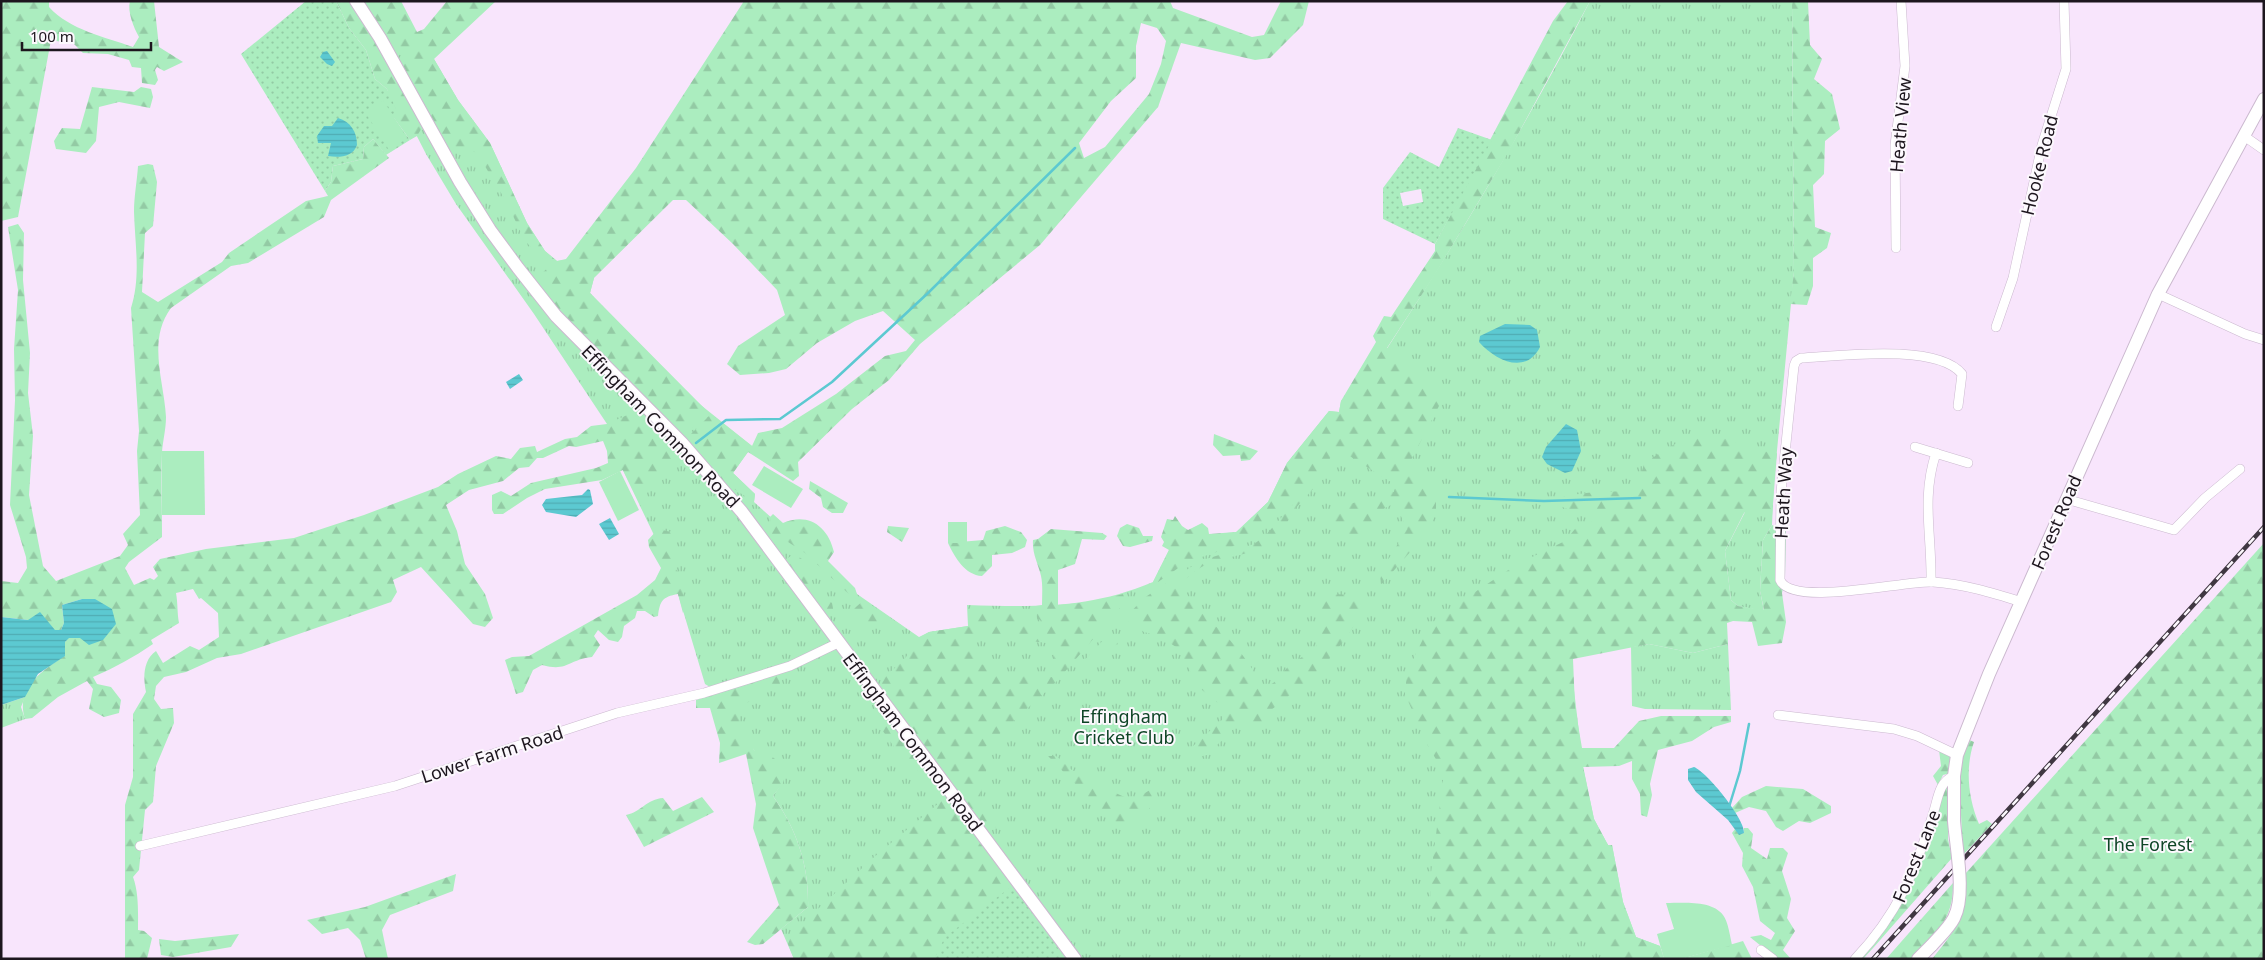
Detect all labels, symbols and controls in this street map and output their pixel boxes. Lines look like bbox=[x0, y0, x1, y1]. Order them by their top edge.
scale bar bbox=[22, 20, 151, 52]
text: 100 m bbox=[30, 26, 74, 46]
street label: Heath View bbox=[1884, 76, 1916, 174]
street label: Hooke Road bbox=[2015, 112, 2063, 218]
street label: Effingham Common Road bbox=[577, 339, 745, 513]
street label: Heath Way bbox=[1769, 446, 1797, 539]
street label: Forest Road bbox=[2025, 471, 2087, 573]
street label: Effingham Common Road bbox=[838, 648, 988, 836]
park label: Effingham Cricket Club bbox=[1073, 704, 1175, 749]
street label: Lower Farm Road bbox=[418, 720, 566, 788]
street label: Forest Lane bbox=[1887, 806, 1945, 906]
park label: The Forest bbox=[2104, 832, 2193, 856]

